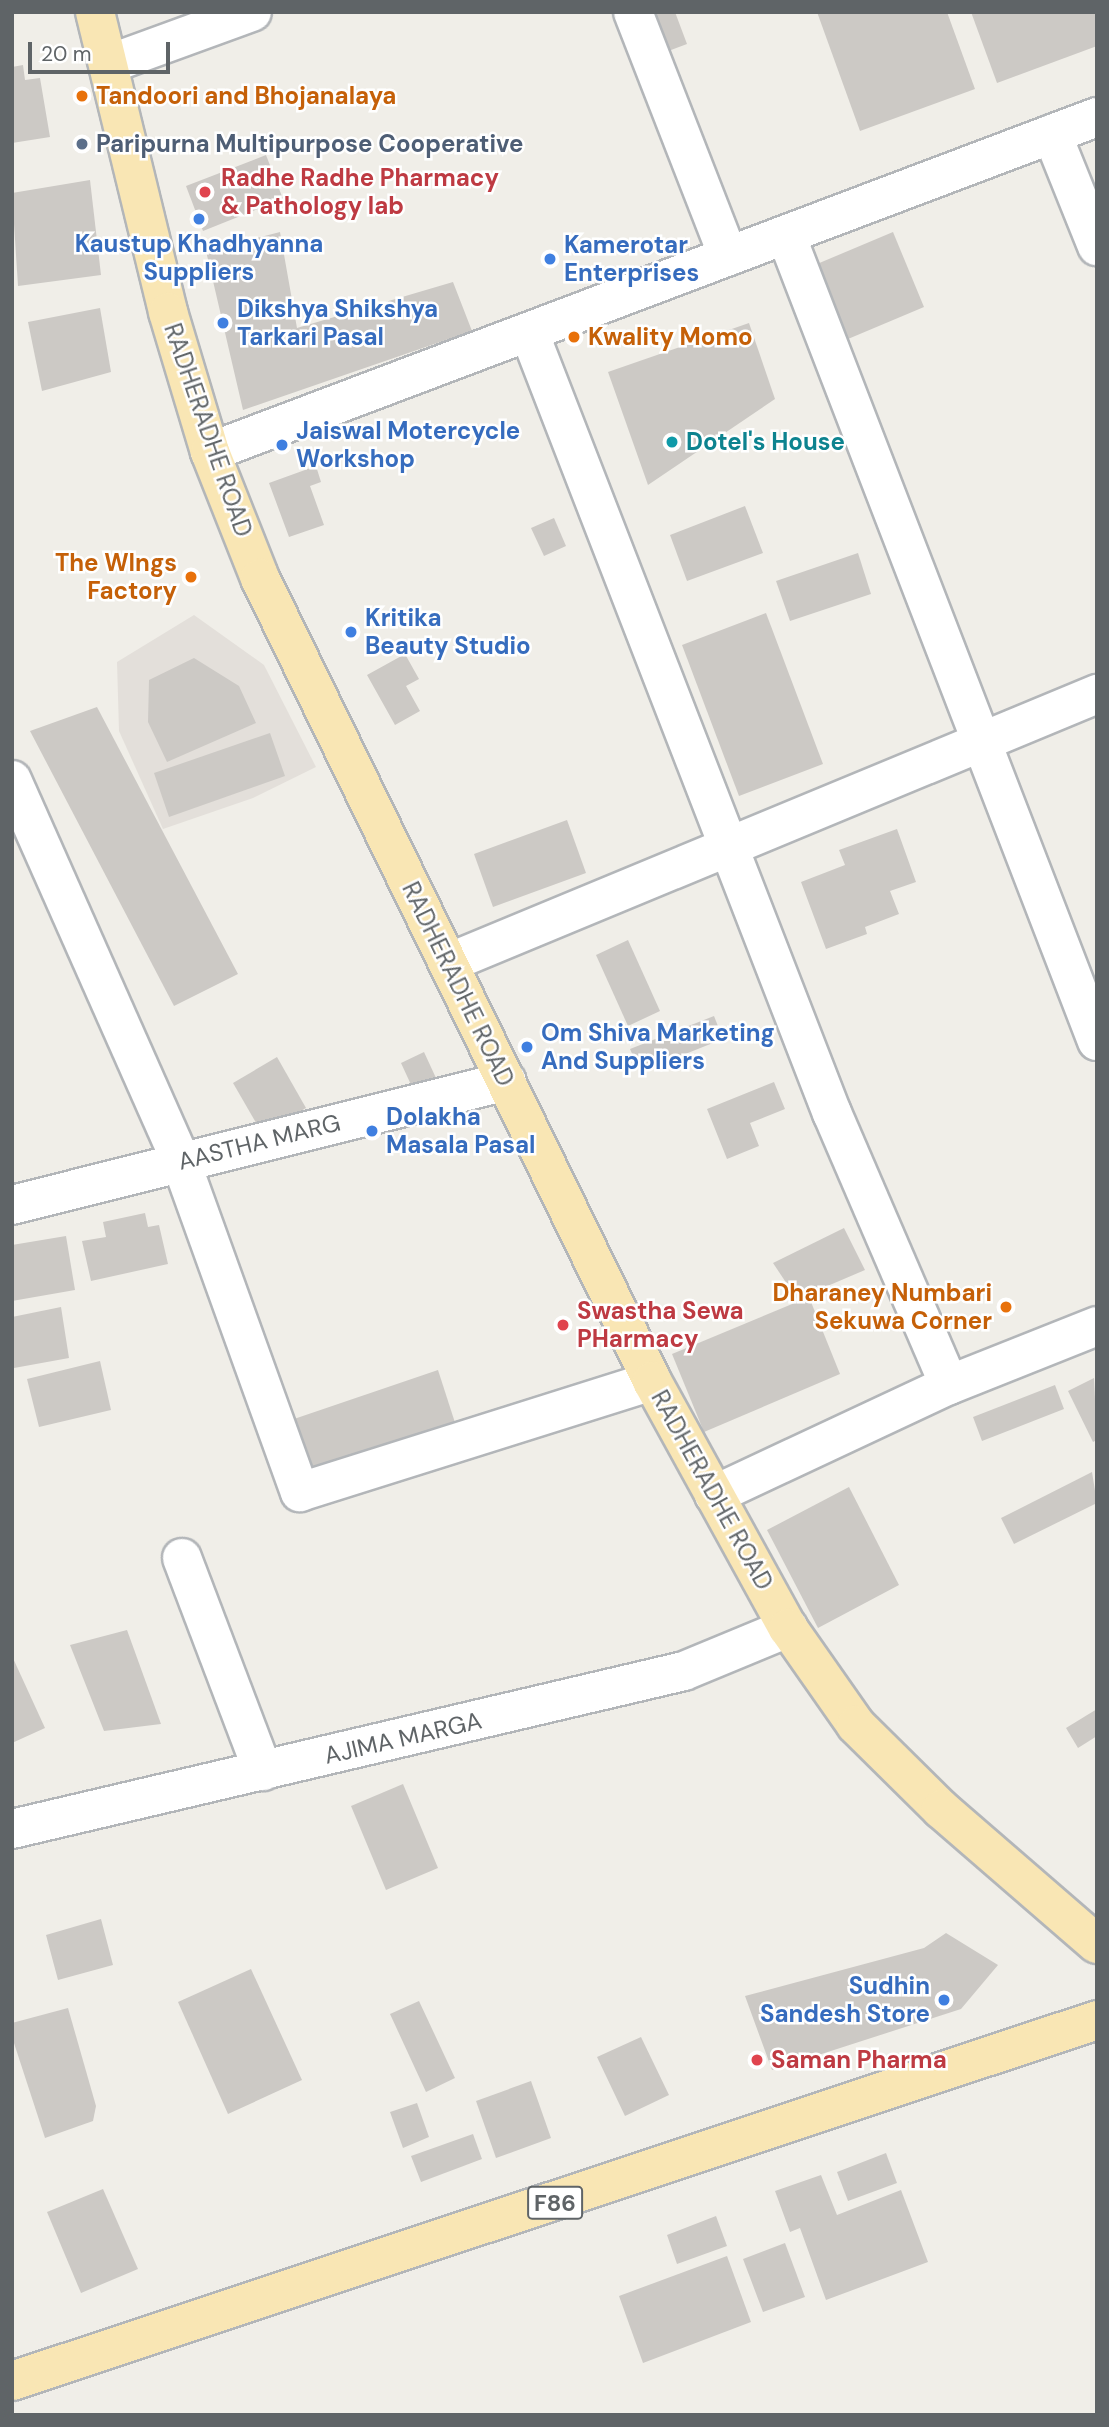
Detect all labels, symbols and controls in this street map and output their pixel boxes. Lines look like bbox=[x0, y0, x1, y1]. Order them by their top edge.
scale bar bbox=[32, 28, 173, 72]
text: 20 m bbox=[41, 40, 92, 68]
place label: Tandoori and Bhojanalaya bbox=[96, 82, 396, 110]
marker: Tandoori and Bhojanalaya bbox=[74, 88, 90, 104]
place label: Paripurna Multipurpose Cooperative bbox=[96, 130, 524, 158]
marker: Paripurna Multipurpose Cooperative bbox=[74, 136, 90, 152]
place label: Radhe Radhe Pharmacy & Pathology lab bbox=[221, 164, 499, 220]
marker: Radhe Radhe Pharmacy & Pathology lab bbox=[195, 182, 215, 202]
marker: Kaustup Khadhyanna Suppliers bbox=[191, 211, 207, 227]
place label: Kaustup Khadhyanna Suppliers bbox=[75, 230, 323, 286]
place label: Kamerotar Enterprises bbox=[564, 231, 699, 287]
marker: Kamerotar Enterprises bbox=[542, 251, 558, 267]
place label: Dikshya Shikshya Tarkari Pasal bbox=[237, 295, 438, 351]
marker: Dikshya Shikshya Tarkari Pasal bbox=[215, 315, 231, 331]
street label: RADHERADHE ROAD bbox=[158, 320, 258, 540]
place label: Kwality Momo bbox=[588, 323, 753, 351]
marker: Kwality Momo bbox=[566, 329, 582, 345]
place label: Jaiswal Motercycle Workshop bbox=[296, 417, 520, 473]
place label: Dotel's House bbox=[686, 428, 845, 456]
marker: Dotel's House bbox=[664, 434, 680, 450]
marker: Jaiswal Motercycle Workshop bbox=[274, 437, 290, 453]
place label: The WIngs Factory bbox=[55, 549, 177, 605]
marker: The WIngs Factory bbox=[183, 569, 199, 585]
place label: Kritika Beauty Studio bbox=[365, 604, 531, 660]
marker: Kritika Beauty Studio bbox=[343, 624, 359, 640]
street label: RADHERADHE ROAD bbox=[396, 877, 520, 1091]
place label: Om Shiva Marketing And Suppliers bbox=[541, 1019, 775, 1075]
marker: Om Shiva Marketing And Suppliers bbox=[519, 1039, 535, 1055]
place label: Dolakha Masala Pasal bbox=[386, 1103, 536, 1159]
street label: AASTHA MARG bbox=[175, 1108, 343, 1176]
marker: Dolakha Masala Pasal bbox=[364, 1123, 380, 1139]
place label: Dharaney Numbari Sekuwa Corner bbox=[772, 1279, 992, 1335]
place label: Swastha Sewa PHarmacy bbox=[577, 1297, 744, 1353]
marker: Dharaney Numbari Sekuwa Corner bbox=[998, 1299, 1014, 1315]
marker: Swastha Sewa PHarmacy bbox=[555, 1317, 571, 1333]
street label: RADHERADHE ROAD bbox=[645, 1385, 779, 1595]
street label: AJIMA MARGA bbox=[322, 1706, 484, 1770]
place label: Sudhin Sandesh Store bbox=[760, 1972, 930, 2028]
marker: Sudhin Sandesh Store bbox=[936, 1992, 952, 2008]
place label: Saman Pharma bbox=[771, 2046, 947, 2074]
marker: Saman Pharma bbox=[749, 2052, 765, 2068]
road number: F86 bbox=[527, 2184, 583, 2222]

